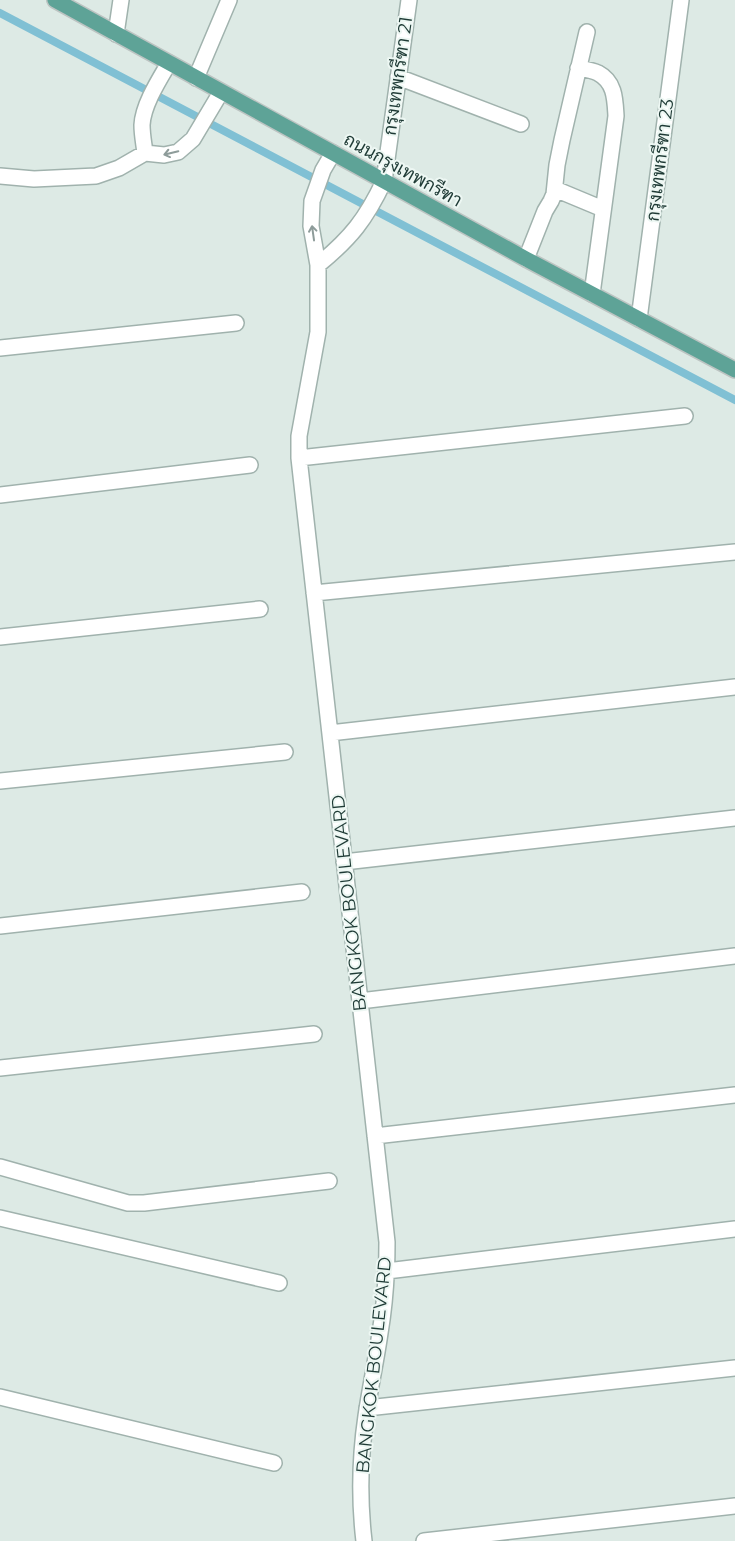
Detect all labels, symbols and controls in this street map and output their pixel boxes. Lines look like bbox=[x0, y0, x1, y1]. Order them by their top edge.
street label: กรุงเทพกรีฑา 21 bbox=[377, 15, 418, 137]
street label: กรุงเทพกรีฑา 23 bbox=[640, 97, 679, 223]
street label: ถนนกรุงเทพกรีฑา bbox=[340, 127, 467, 212]
one-way arrow bbox=[164, 149, 180, 158]
one-way arrow bbox=[307, 225, 317, 241]
street label: BANGKOK BOULEVARD bbox=[327, 794, 371, 1012]
street label: BANGKOK BOULEVARD bbox=[352, 1256, 396, 1474]

